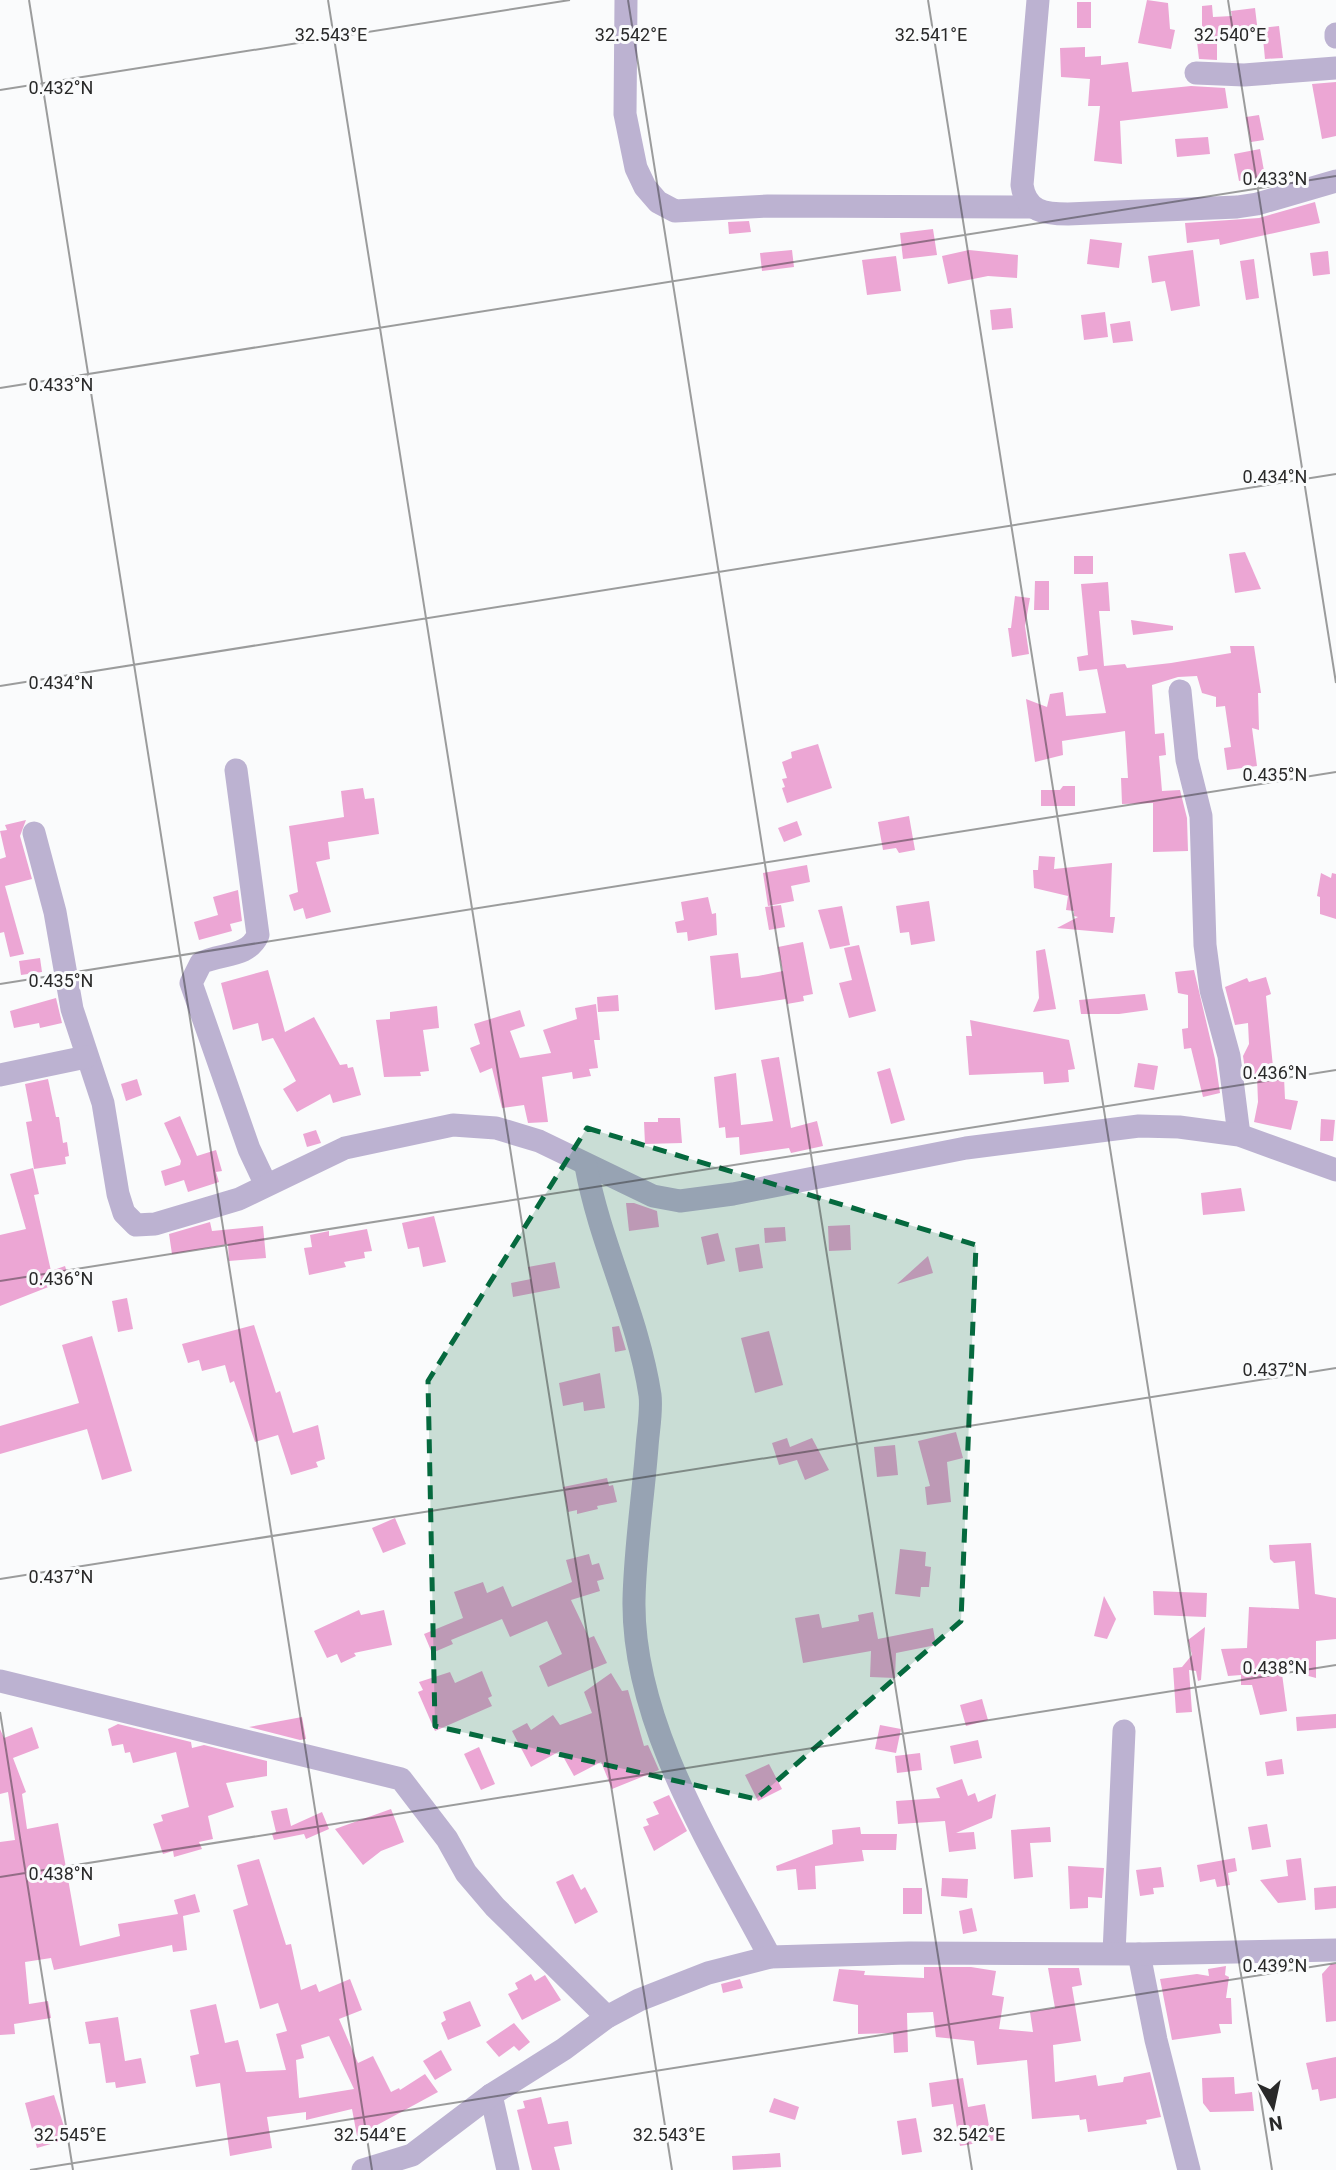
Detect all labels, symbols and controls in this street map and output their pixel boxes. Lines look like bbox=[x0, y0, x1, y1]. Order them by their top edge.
text: 32.543°E bbox=[295, 24, 367, 45]
text: 32.542°E bbox=[595, 24, 667, 45]
text: 32.541°E bbox=[895, 24, 967, 45]
text: 32.540°E bbox=[1194, 24, 1266, 45]
text: 0.432°N bbox=[29, 77, 93, 98]
text: 0.433°N bbox=[1243, 168, 1307, 189]
text: 0.433°N bbox=[29, 374, 93, 395]
text: 0.434°N bbox=[1243, 466, 1307, 487]
text: 0.434°N bbox=[29, 672, 93, 693]
text: 0.435°N bbox=[1243, 764, 1307, 785]
text: 0.435°N bbox=[29, 970, 93, 991]
text: 0.436°N bbox=[1243, 1062, 1307, 1083]
text: 0.436°N bbox=[29, 1268, 93, 1289]
text: 0.437°N bbox=[1243, 1359, 1307, 1380]
text: 0.437°N bbox=[29, 1566, 93, 1587]
text: 0.438°N bbox=[1243, 1657, 1307, 1678]
text: 0.438°N bbox=[29, 1863, 93, 1884]
text: 0.439°N bbox=[1243, 1955, 1307, 1976]
north arrow bbox=[1238, 2072, 1308, 2142]
text: N bbox=[1267, 2111, 1284, 2136]
text: 32.545°E bbox=[34, 2124, 106, 2145]
text: 32.544°E bbox=[334, 2124, 406, 2145]
text: 32.543°E bbox=[633, 2124, 705, 2145]
text: 32.542°E bbox=[933, 2124, 1005, 2145]

